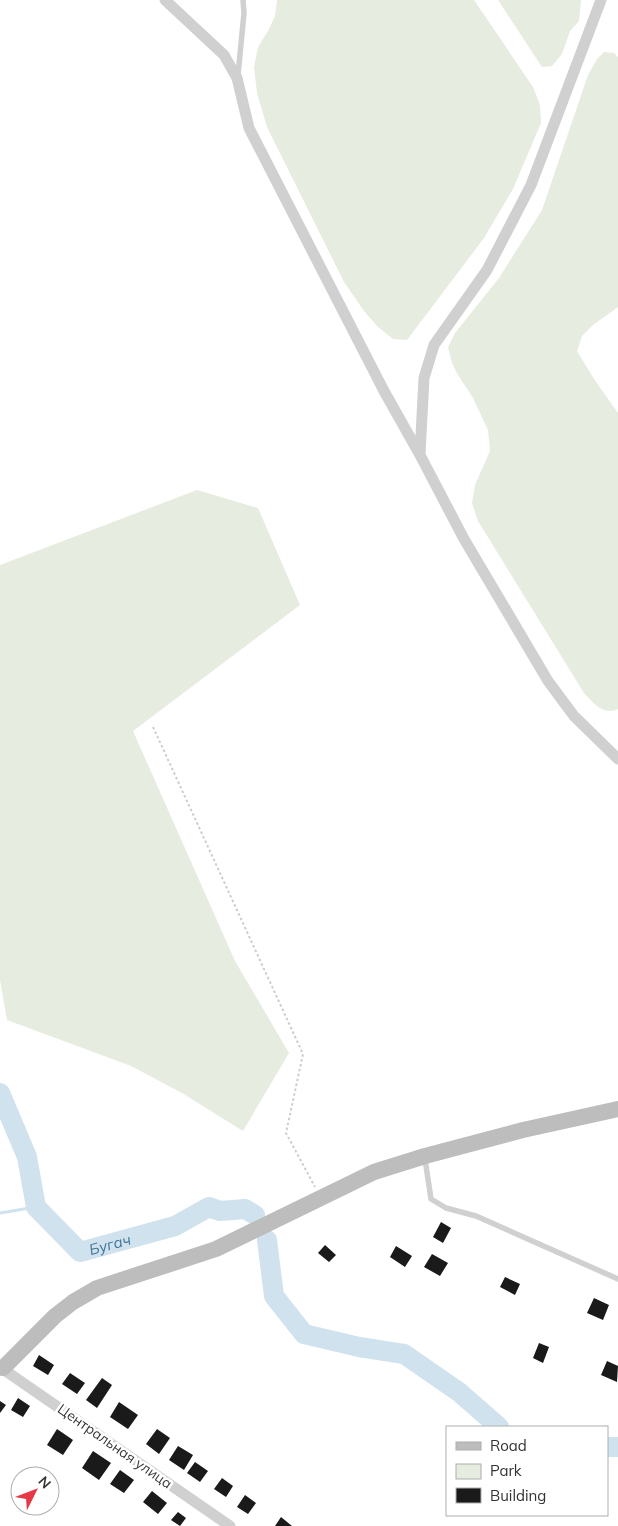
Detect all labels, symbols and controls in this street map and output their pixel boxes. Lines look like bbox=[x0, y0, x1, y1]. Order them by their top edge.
water label: Бугач bbox=[87, 1229, 133, 1259]
street label: Центральная улица bbox=[54, 1400, 176, 1492]
legend bbox=[446, 1426, 608, 1516]
text: Road bbox=[490, 1436, 527, 1455]
text: Park bbox=[490, 1461, 522, 1480]
north arrow bbox=[10, 1466, 60, 1516]
text: N bbox=[34, 1472, 55, 1492]
text: Building bbox=[490, 1486, 546, 1505]

